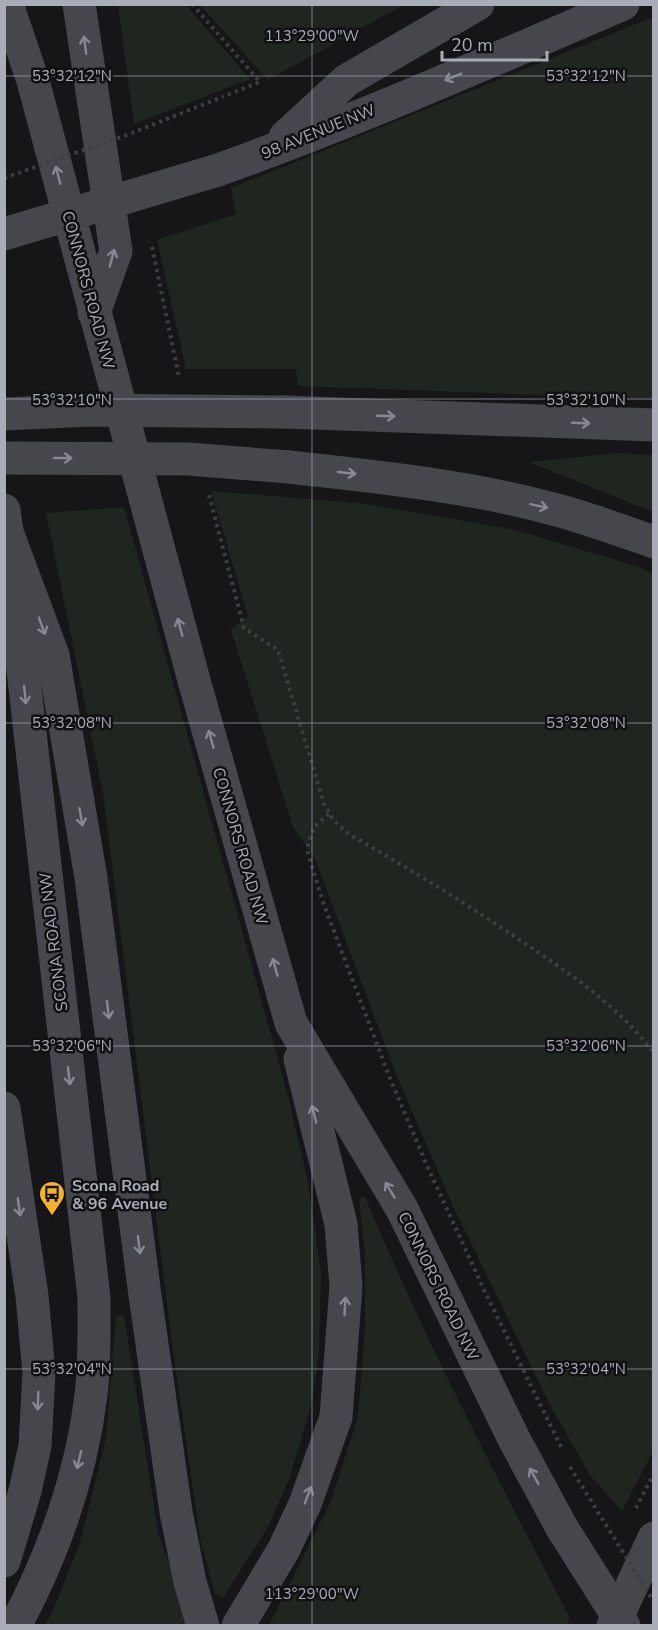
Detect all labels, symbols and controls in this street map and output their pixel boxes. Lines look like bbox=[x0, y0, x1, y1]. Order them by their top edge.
scale bar bbox=[442, 24, 547, 62]
text: 113°29'00"W bbox=[265, 26, 360, 46]
text: 20 m bbox=[451, 33, 493, 57]
one-way arrow bbox=[79, 35, 90, 55]
text: 53°32'12"N bbox=[32, 66, 112, 86]
text: 53°32'12"N bbox=[546, 66, 626, 86]
one-way arrow bbox=[445, 72, 463, 83]
street label: 98 AVENUE NW bbox=[258, 99, 379, 165]
one-way arrow bbox=[52, 166, 63, 185]
street label: CONNORS ROAD NW bbox=[56, 209, 120, 372]
one-way arrow bbox=[107, 249, 119, 268]
text: 53°32'10"N bbox=[32, 390, 112, 410]
text: 53°32'10"N bbox=[546, 390, 626, 410]
one-way arrow bbox=[375, 410, 395, 422]
one-way arrow bbox=[570, 417, 590, 428]
one-way arrow bbox=[52, 452, 72, 464]
one-way arrow bbox=[337, 468, 357, 479]
one-way arrow bbox=[529, 501, 548, 512]
one-way arrow bbox=[38, 616, 49, 635]
one-way arrow bbox=[174, 618, 185, 637]
one-way arrow bbox=[20, 684, 31, 704]
text: 53°32'08"N bbox=[32, 713, 112, 733]
text: 53°32'08"N bbox=[546, 713, 626, 733]
one-way arrow bbox=[205, 730, 216, 749]
street label: CONNORS ROAD NW bbox=[207, 765, 273, 928]
one-way arrow bbox=[76, 807, 87, 826]
street label: SCONA ROAD NW bbox=[35, 871, 73, 1013]
one-way arrow bbox=[269, 958, 280, 977]
one-way arrow bbox=[103, 1000, 114, 1019]
text: 53°32'06"N bbox=[32, 1036, 112, 1056]
text: 53°32'06"N bbox=[546, 1036, 626, 1056]
one-way arrow bbox=[64, 1066, 75, 1085]
one-way arrow bbox=[307, 1105, 319, 1124]
place label: Scona Road & 96 Avenue bbox=[72, 1175, 167, 1215]
bus stop icon: Scona Road & 96 Avenue bbox=[37, 1179, 67, 1217]
one-way arrow bbox=[384, 1182, 396, 1199]
one-way arrow bbox=[14, 1197, 25, 1217]
street label: CONNORS ROAD NW bbox=[392, 1208, 484, 1365]
one-way arrow bbox=[134, 1235, 145, 1254]
one-way arrow bbox=[339, 1296, 350, 1316]
text: 53°32'04"N bbox=[32, 1359, 112, 1379]
text: 53°32'04"N bbox=[546, 1359, 626, 1379]
one-way arrow bbox=[33, 1391, 44, 1411]
one-way arrow bbox=[73, 1450, 85, 1469]
one-way arrow bbox=[528, 1468, 539, 1486]
one-way arrow bbox=[303, 1487, 314, 1505]
text: 113°29'00"W bbox=[265, 1584, 360, 1604]

